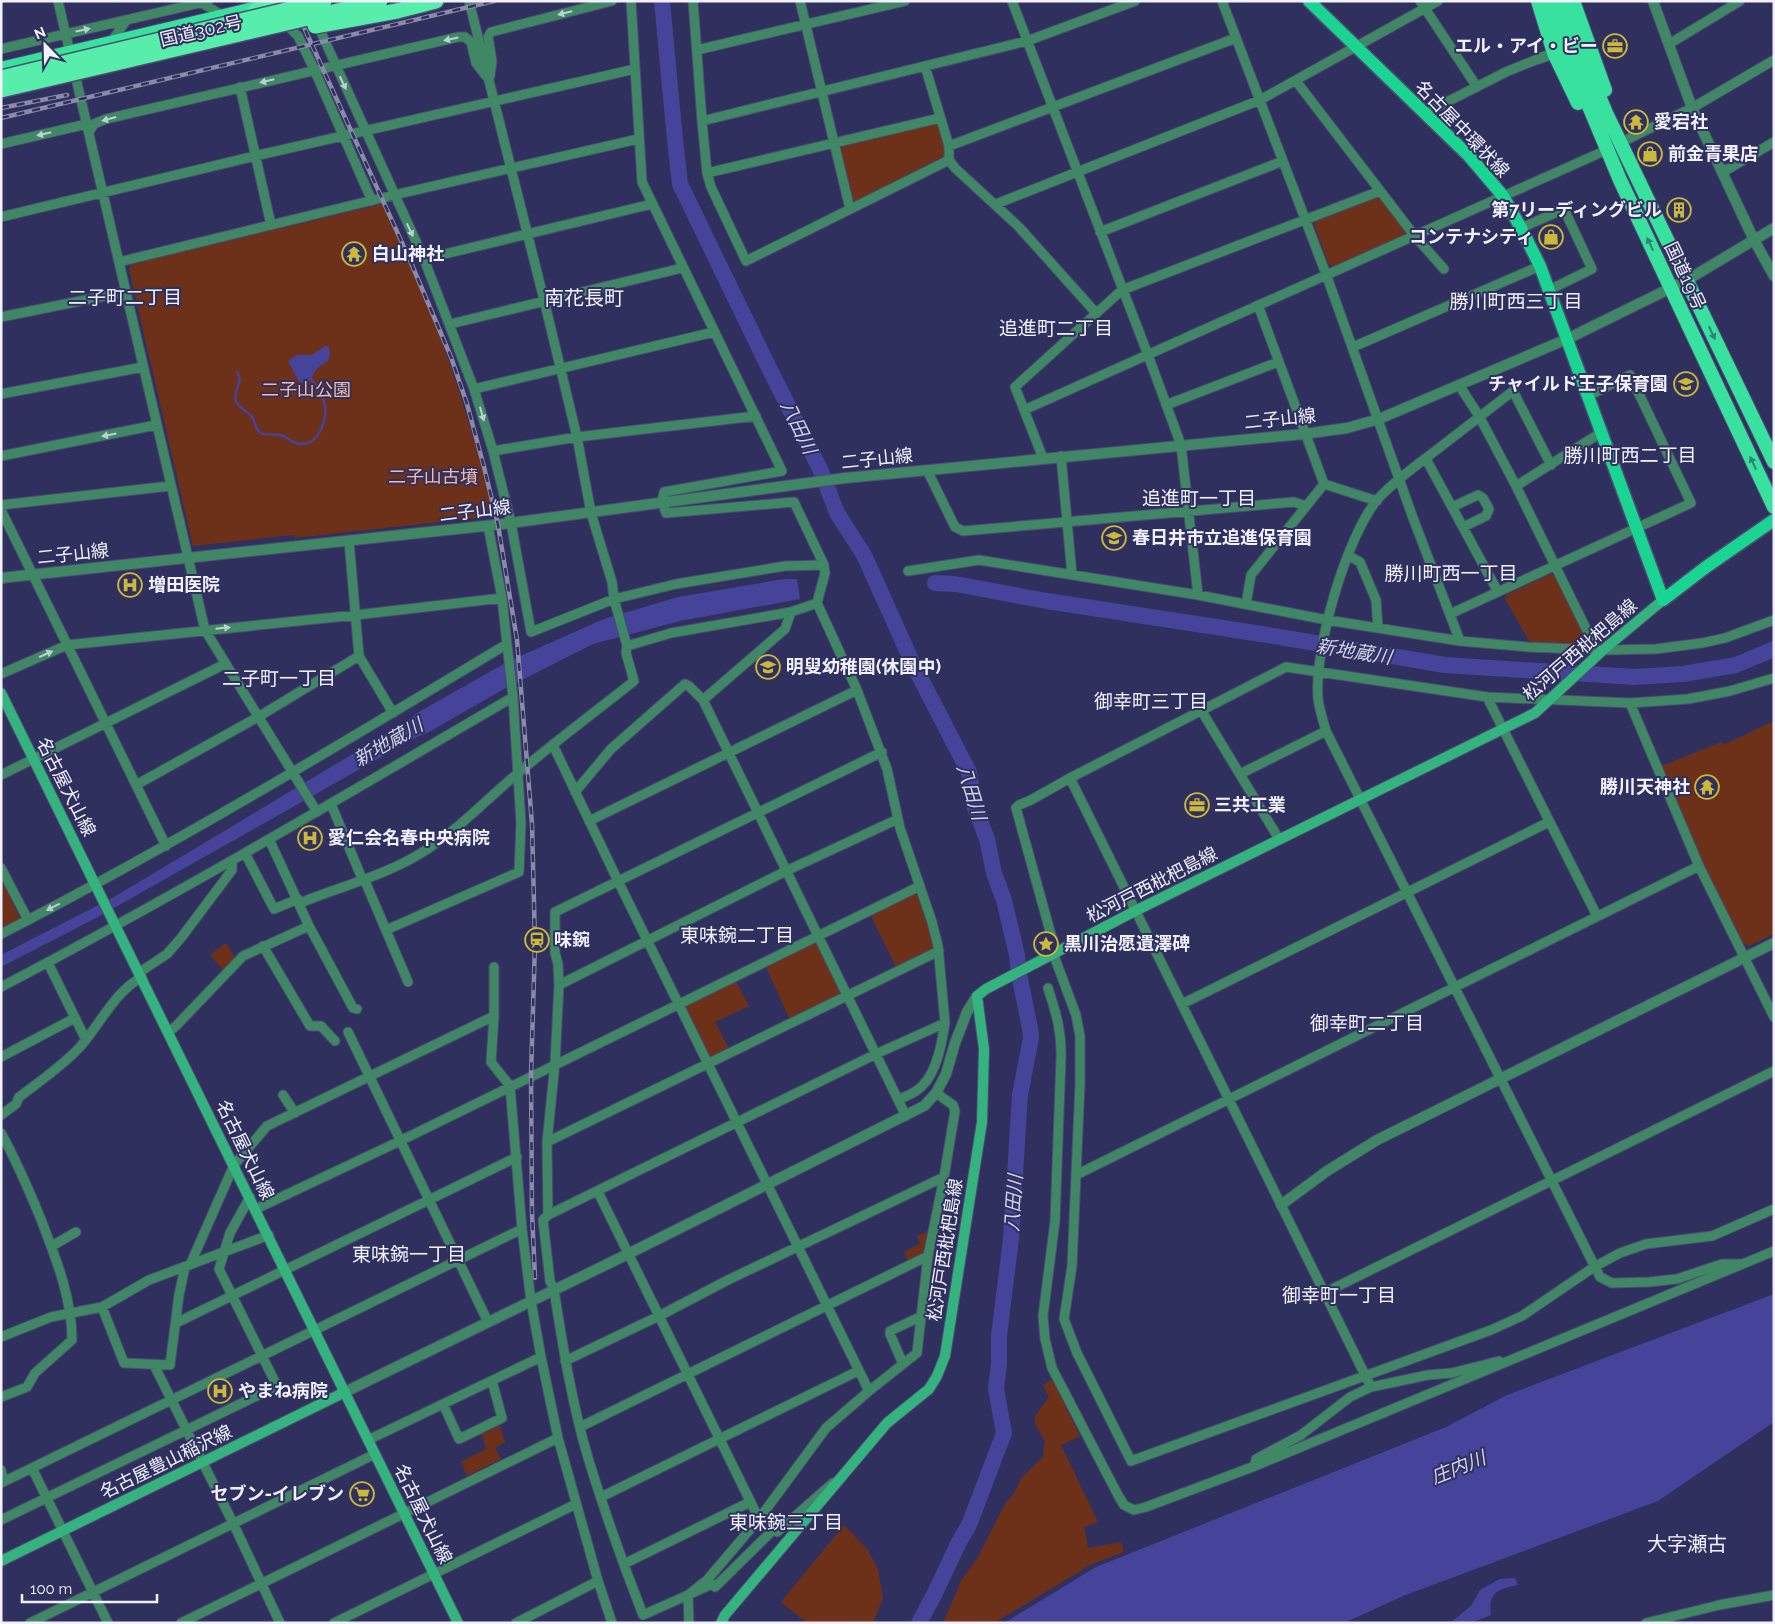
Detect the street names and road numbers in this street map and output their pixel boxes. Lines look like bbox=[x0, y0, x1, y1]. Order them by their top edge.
street label: 国道302号 bbox=[158, 11, 244, 50]
street label: 名古屋中環状線 bbox=[1411, 76, 1514, 181]
street label: 国道19号 bbox=[1661, 239, 1710, 313]
street label: 二子山線 bbox=[1243, 404, 1317, 433]
street label: 二子山線 bbox=[840, 444, 914, 473]
street label: 二子山線 bbox=[438, 496, 512, 525]
street label: 二子山線 bbox=[36, 539, 110, 568]
street label: 松河戸西枇杷島線 bbox=[1518, 594, 1641, 705]
street label: 名古屋犬山線 bbox=[33, 734, 100, 840]
street label: 松河戸西枇杷島線 bbox=[1083, 843, 1221, 927]
street label: 名古屋犬山線 bbox=[212, 1097, 279, 1203]
street label: 松河戸西枇杷島線 bbox=[923, 1177, 966, 1323]
street label: 名古屋豊山稲沢線 bbox=[96, 1421, 235, 1503]
street label: 名古屋犬山線 bbox=[390, 1461, 457, 1567]

